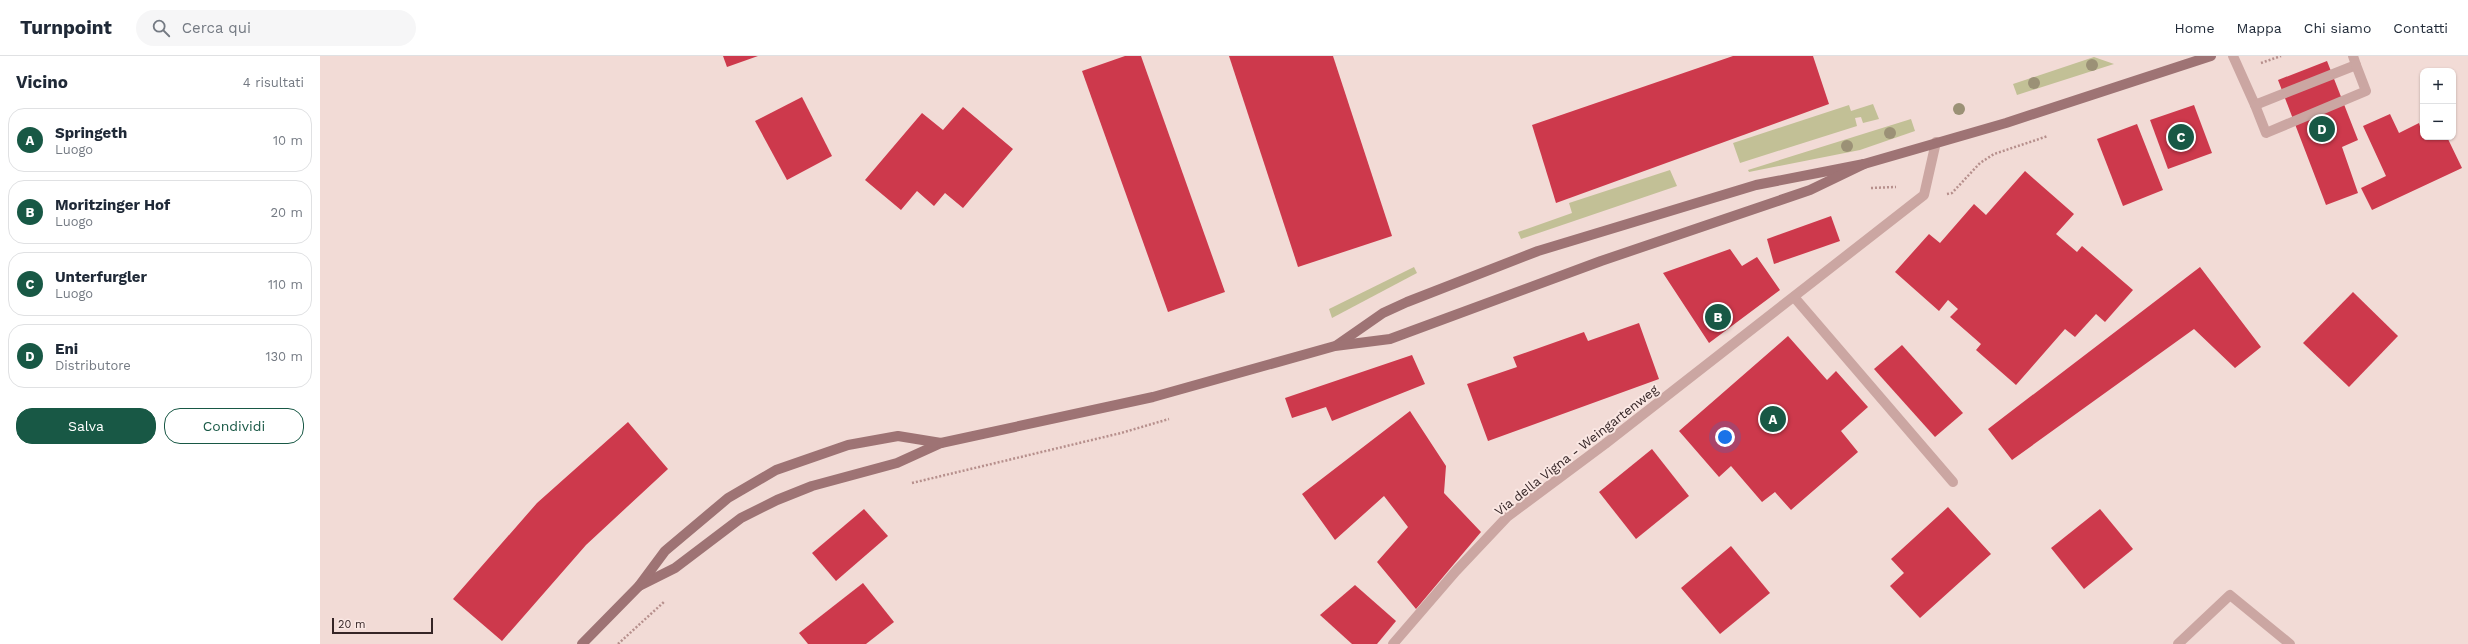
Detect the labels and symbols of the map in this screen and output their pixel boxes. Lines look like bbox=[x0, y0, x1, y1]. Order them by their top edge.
pin: D bbox=[2309, 114, 2335, 144]
pin: C bbox=[2168, 122, 2194, 152]
pin: B bbox=[1705, 302, 1731, 332]
street label: Via della Vigna - Weingartenweg bbox=[1492, 382, 1661, 519]
pin: A bbox=[1760, 404, 1786, 434]
your location bbox=[1715, 427, 1735, 447]
scale bar bbox=[332, 616, 433, 635]

